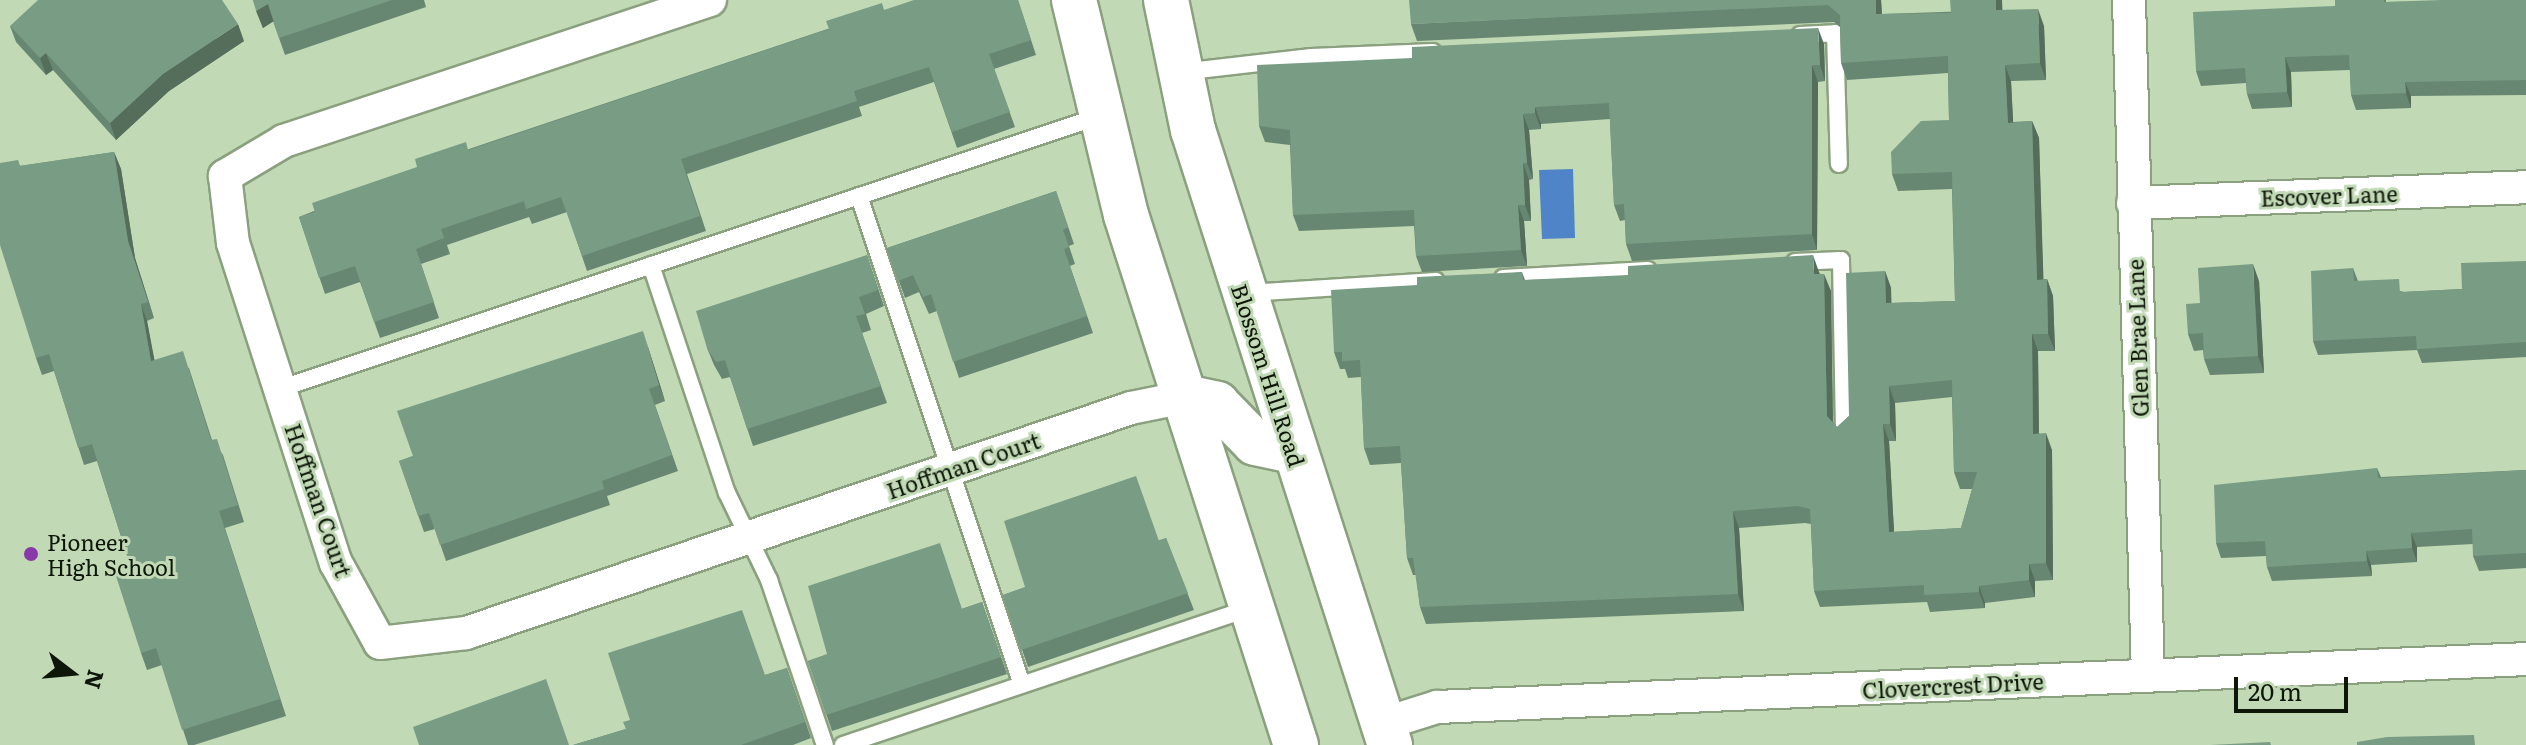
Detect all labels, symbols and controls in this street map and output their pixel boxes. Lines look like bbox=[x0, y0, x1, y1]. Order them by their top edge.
street label: Escover Lane bbox=[2260, 179, 2398, 211]
street label: Glen Brae Lane bbox=[2121, 259, 2153, 417]
street label: Blossom Hill Road bbox=[1227, 280, 1311, 470]
street label: Hoffman Court bbox=[280, 420, 358, 580]
street label: Hoffman Court bbox=[883, 426, 1043, 504]
place label: Pioneer High School bbox=[47, 528, 175, 580]
marker: Pioneer High School bbox=[22, 545, 40, 563]
north arrow bbox=[32, 633, 112, 713]
scale bar bbox=[2238, 661, 2352, 711]
text: N bbox=[77, 666, 114, 693]
street label: Clovercrest Drive bbox=[1862, 667, 2044, 703]
text: 20 m bbox=[2248, 673, 2302, 708]

